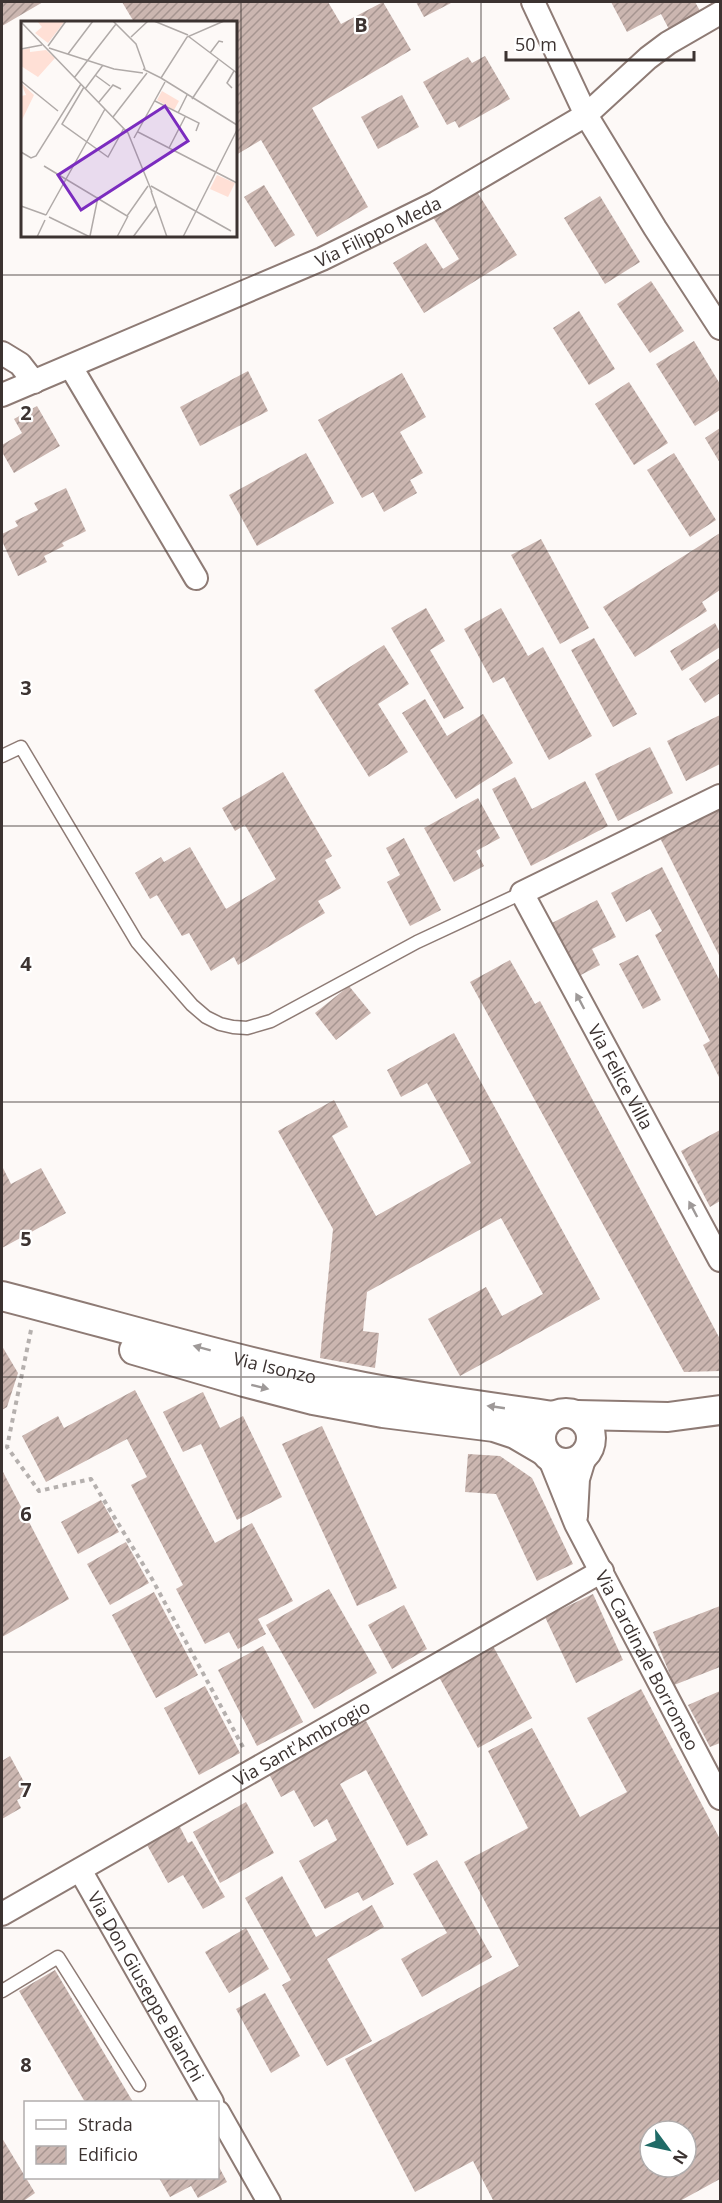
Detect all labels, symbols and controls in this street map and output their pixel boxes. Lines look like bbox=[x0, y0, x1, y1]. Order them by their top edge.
text: B bbox=[354, 11, 368, 38]
inset map bbox=[21, 21, 237, 237]
scale bar bbox=[506, 24, 694, 62]
text: 50 m bbox=[515, 32, 557, 56]
street label: Via Filippo Meda bbox=[311, 190, 445, 273]
text: 2 bbox=[20, 399, 32, 426]
text: 3 bbox=[20, 674, 32, 701]
text: 4 bbox=[20, 950, 32, 977]
one-way arrow bbox=[575, 992, 585, 1009]
street label: Via Felice Villa bbox=[583, 1020, 659, 1133]
one-way arrow bbox=[688, 1200, 698, 1217]
text: 5 bbox=[20, 1225, 32, 1252]
one-way arrow bbox=[193, 1343, 211, 1352]
street label: Via Isonzo bbox=[231, 1346, 319, 1389]
one-way arrow bbox=[251, 1382, 269, 1392]
one-way arrow bbox=[486, 1403, 505, 1412]
text: 6 bbox=[20, 1500, 32, 1527]
street label: Via Cardinale Borromeo bbox=[590, 1566, 705, 1754]
street label: Via Sant'Ambrogio bbox=[229, 1694, 374, 1791]
text: 7 bbox=[20, 1776, 32, 1803]
street label: Via Don Giuseppe Bianchi bbox=[83, 1887, 210, 2086]
text: 8 bbox=[20, 2051, 32, 2078]
legend bbox=[24, 2101, 219, 2179]
text: Strada bbox=[78, 2112, 133, 2136]
north arrow bbox=[638, 2119, 698, 2179]
text: Edificio bbox=[78, 2142, 138, 2166]
text: N bbox=[668, 2146, 693, 2169]

